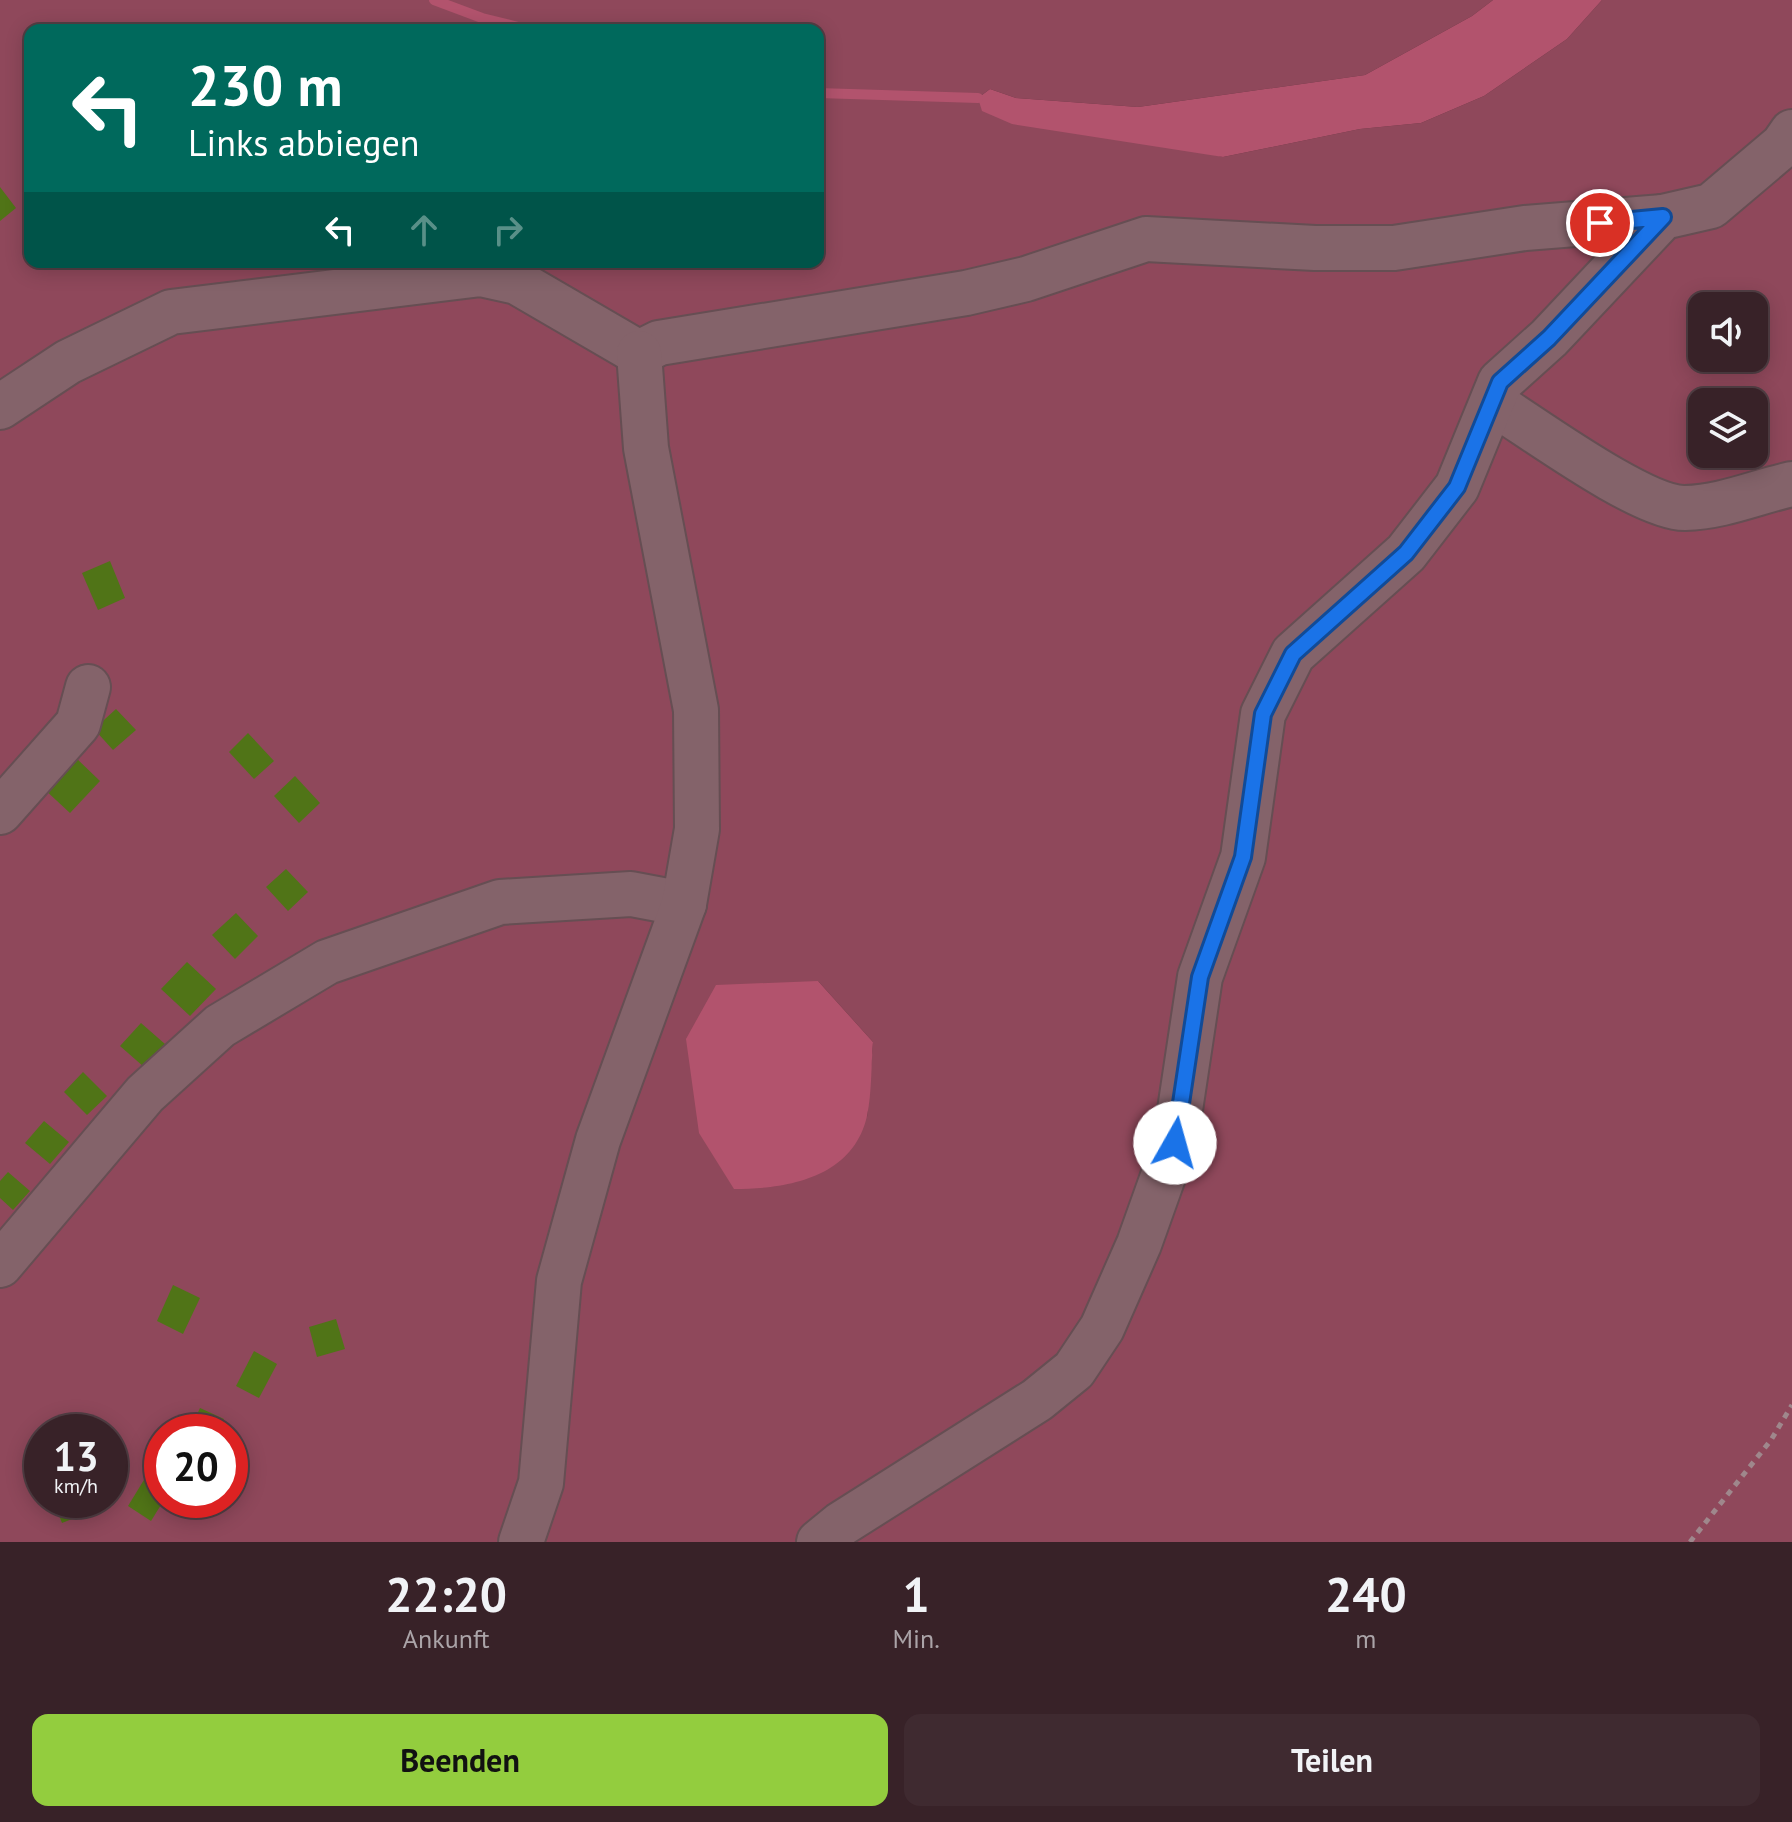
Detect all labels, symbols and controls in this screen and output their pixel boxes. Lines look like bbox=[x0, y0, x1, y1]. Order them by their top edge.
text: 230 m bbox=[188, 49, 343, 121]
icon: left bbox=[56, 56, 160, 160]
text: Links abbiegen bbox=[188, 119, 420, 166]
pin bbox=[1566, 189, 1634, 257]
icon: arrive bbox=[1578, 201, 1622, 245]
icon: left bbox=[318, 208, 362, 252]
icon: ahead bbox=[402, 208, 446, 252]
icon: right bbox=[486, 208, 530, 252]
map controls bbox=[1688, 292, 1768, 468]
button: sound bbox=[1688, 292, 1768, 372]
button: layers bbox=[1688, 388, 1768, 468]
position arrow bbox=[1133, 1101, 1217, 1185]
speed limit sign: 20 bbox=[144, 1414, 248, 1518]
text: 13 bbox=[53, 1430, 99, 1482]
text: km/h bbox=[54, 1473, 98, 1499]
text: 22:20 bbox=[385, 1563, 507, 1625]
text: 1 bbox=[902, 1563, 930, 1625]
text: 240 bbox=[1325, 1563, 1407, 1625]
text: Ankunft bbox=[403, 1622, 490, 1655]
text: Min. bbox=[892, 1622, 940, 1655]
text: m bbox=[1355, 1622, 1376, 1655]
button: Beenden bbox=[32, 1714, 888, 1806]
button: Teilen bbox=[904, 1714, 1760, 1806]

